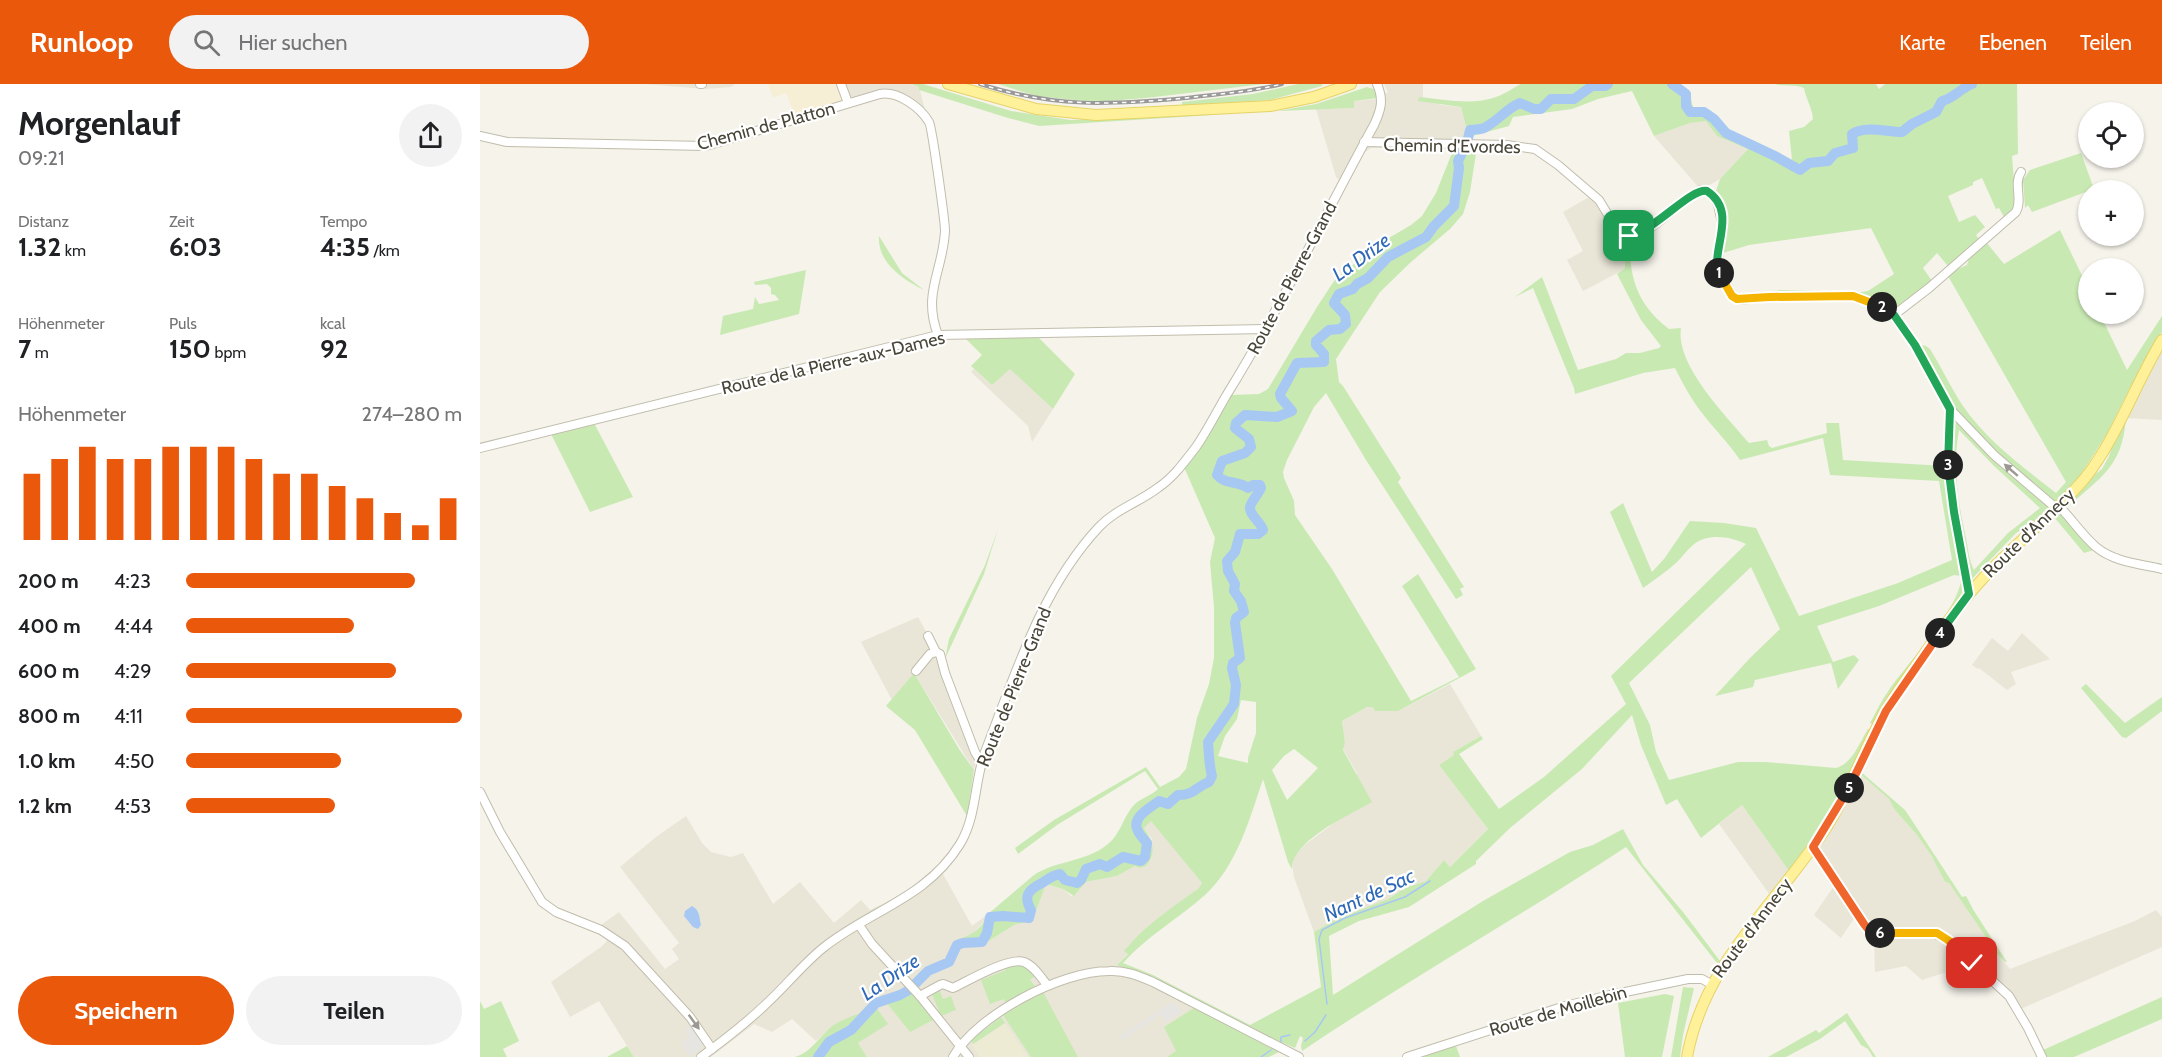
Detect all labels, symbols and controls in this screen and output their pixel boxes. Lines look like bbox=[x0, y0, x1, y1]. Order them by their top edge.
search box bbox=[169, 15, 589, 69]
text: Runloop bbox=[30, 25, 133, 59]
icon: search bbox=[190, 26, 223, 59]
text: Hier suchen bbox=[238, 29, 348, 56]
text: Karte bbox=[1899, 30, 1946, 55]
text: Ebenen bbox=[1979, 30, 2047, 55]
text: Teilen bbox=[2080, 30, 2132, 55]
street label: Chemin de Platton bbox=[695, 97, 837, 155]
map controls bbox=[2078, 102, 2144, 324]
button: locate bbox=[2078, 102, 2144, 168]
text: Morgenlauf bbox=[18, 103, 181, 143]
button: share bbox=[399, 104, 462, 167]
street label: Chemin d'Evordes bbox=[1383, 134, 1521, 158]
text: 09:21 bbox=[18, 146, 64, 170]
button: + bbox=[2078, 180, 2144, 246]
street label: Route de Pierre-Grand bbox=[1242, 198, 1342, 358]
pin bbox=[1603, 210, 1654, 261]
text: Distanz bbox=[18, 212, 69, 231]
text: Zeit bbox=[169, 212, 194, 231]
text: Tempo bbox=[320, 212, 367, 231]
icon: arrive bbox=[1612, 219, 1645, 252]
water label: La Drize bbox=[1327, 228, 1395, 286]
text: 1.32 bbox=[18, 231, 61, 263]
text: 6:03 bbox=[169, 231, 222, 263]
text: 4:35 bbox=[320, 231, 370, 263]
text: km bbox=[61, 241, 86, 260]
text: /km bbox=[370, 241, 400, 260]
pin: 1 bbox=[1704, 258, 1734, 288]
button: − bbox=[2078, 258, 2144, 324]
text: 1 bbox=[1716, 263, 1722, 282]
pin: 2 bbox=[1867, 292, 1897, 322]
text: 2 bbox=[1878, 297, 1886, 316]
text: Höhenmeter bbox=[18, 314, 104, 333]
text: Puls bbox=[169, 314, 197, 333]
text: kcal bbox=[320, 314, 346, 333]
street label: Route de la Pierre-aux-Dames bbox=[719, 327, 947, 399]
text: 7 bbox=[18, 333, 31, 365]
text: 150 bbox=[169, 333, 211, 365]
text: 92 bbox=[320, 333, 348, 365]
text: m bbox=[31, 343, 49, 362]
text: bpm bbox=[211, 343, 246, 362]
text: Höhenmeter bbox=[18, 402, 126, 426]
text: 274–280 m bbox=[361, 402, 462, 426]
pin: 3 bbox=[1933, 450, 1963, 480]
text: 3 bbox=[1944, 455, 1952, 474]
one-way arrow bbox=[2004, 464, 2019, 477]
street label: Route d'Annecy bbox=[1979, 484, 2079, 582]
text: 200 m bbox=[18, 569, 79, 593]
text: 4:23 bbox=[114, 569, 151, 593]
street label: Route de Pierre-Grand bbox=[972, 604, 1056, 770]
text: 400 m bbox=[18, 614, 81, 638]
text: 4:44 bbox=[114, 614, 153, 638]
pin: 4 bbox=[1925, 618, 1955, 648]
text: 4 bbox=[1935, 623, 1945, 642]
text: 600 m bbox=[18, 659, 79, 683]
text: 4:29 bbox=[114, 659, 152, 683]
text: 800 m bbox=[18, 704, 80, 728]
text: 4:11 bbox=[114, 704, 143, 728]
text: 1.0 km bbox=[18, 749, 75, 773]
text: 4:50 bbox=[114, 749, 155, 773]
pin: 5 bbox=[1834, 773, 1864, 803]
text: 5 bbox=[1845, 778, 1853, 797]
text: 1.2 km bbox=[18, 794, 72, 818]
text: 4:53 bbox=[114, 794, 151, 818]
water label: Nant de Sac bbox=[1320, 863, 1419, 926]
street label: Route d'Annecy bbox=[1707, 874, 1797, 982]
pin: 6 bbox=[1865, 918, 1895, 948]
text: 6 bbox=[1876, 923, 1885, 942]
pin bbox=[1946, 937, 1997, 988]
icon: check bbox=[1955, 946, 1988, 979]
water label: La Drize bbox=[856, 949, 924, 1005]
button: Speichern bbox=[18, 976, 234, 1045]
button: Teilen bbox=[246, 976, 462, 1045]
street label: Route de Moillebin bbox=[1487, 981, 1629, 1041]
one-way arrow bbox=[687, 1015, 699, 1030]

